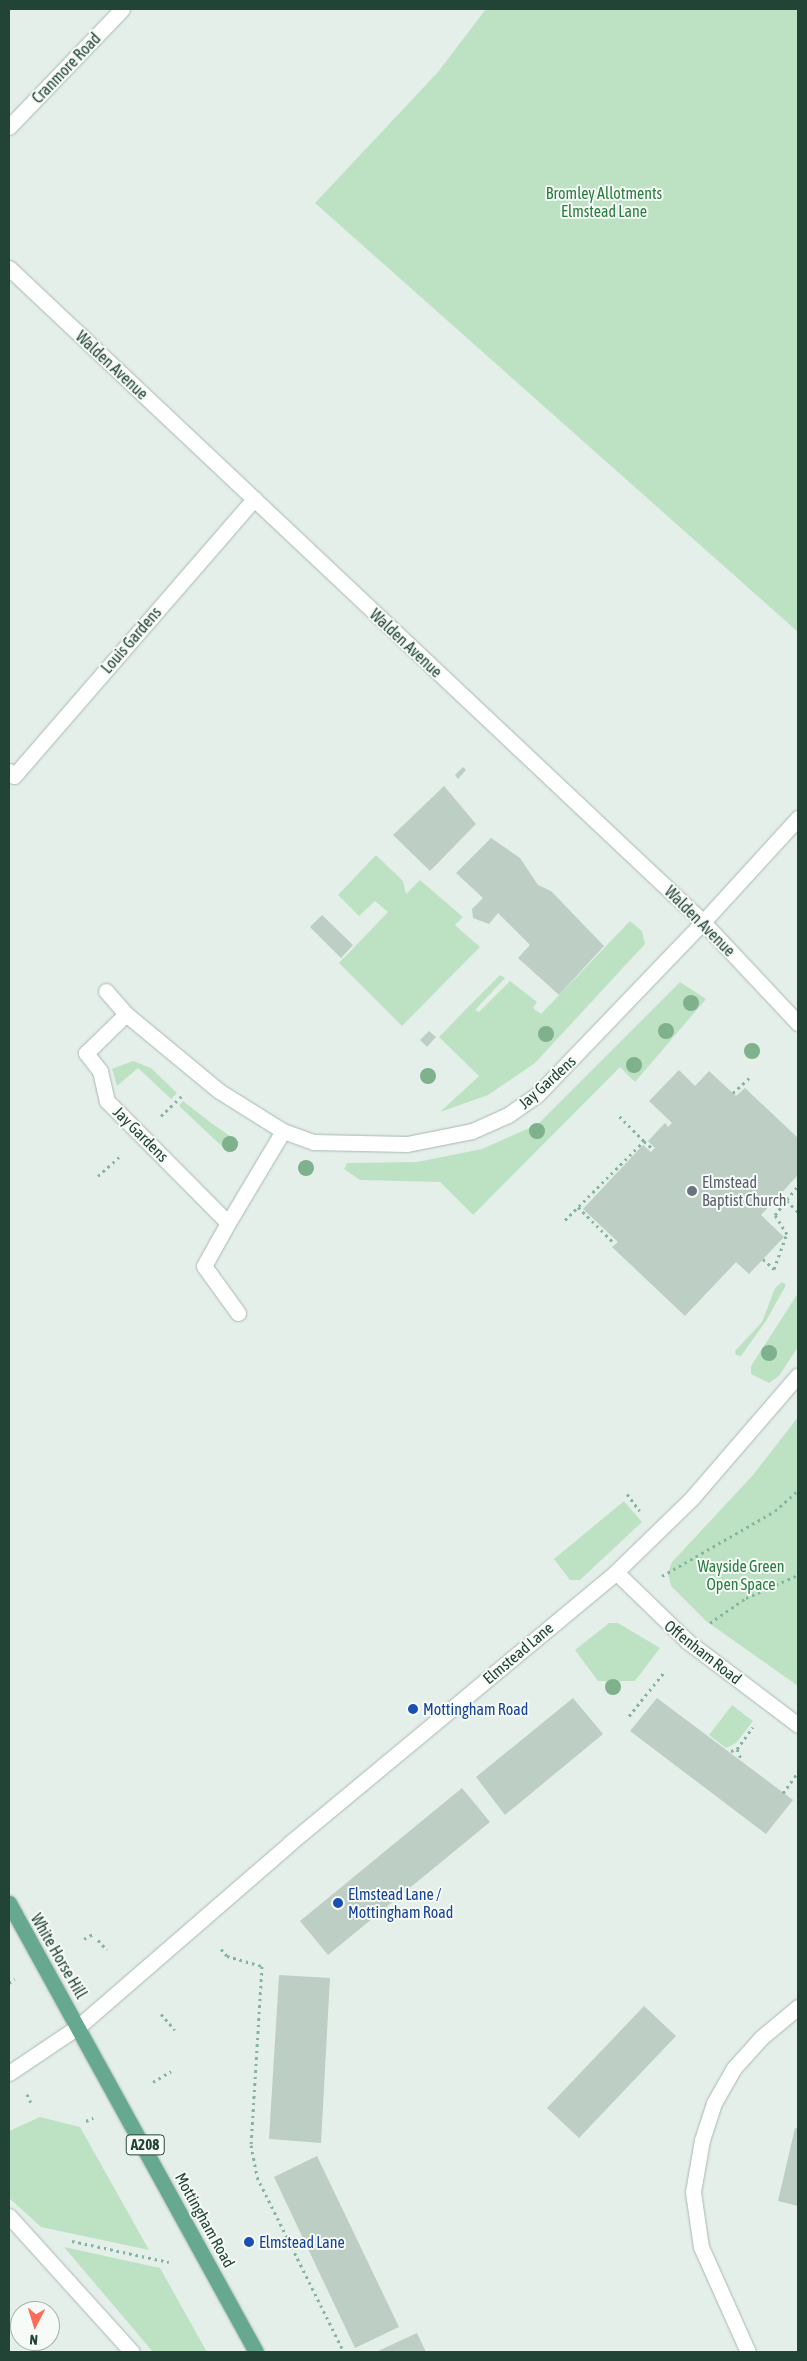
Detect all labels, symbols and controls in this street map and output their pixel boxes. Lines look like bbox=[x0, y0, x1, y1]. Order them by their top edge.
street label: Cranmore Road bbox=[28, 29, 104, 107]
park label: Bromley Allotments Elmstead Lane bbox=[546, 183, 662, 221]
street label: Walden Avenue bbox=[72, 327, 152, 403]
street label: Louis Gardens bbox=[97, 603, 165, 677]
street label: Walden Avenue bbox=[366, 605, 446, 681]
street label: Walden Avenue bbox=[661, 882, 739, 960]
street label: Jay Gardens bbox=[514, 1051, 580, 1113]
street label: Jay Gardens bbox=[109, 1102, 173, 1166]
place label: Elmstead Baptist Church bbox=[702, 1172, 786, 1210]
marker: Elmstead Baptist Church bbox=[686, 1185, 698, 1197]
park label: Wayside Green Open Space bbox=[698, 1556, 784, 1594]
street label: Offenham Road bbox=[661, 1616, 745, 1688]
street label: Elmstead Lane bbox=[479, 1618, 557, 1688]
place label: Mottingham Road bbox=[423, 1699, 528, 1719]
marker: Mottingham Road bbox=[407, 1703, 419, 1715]
place label: Elmstead Lane / Mottingham Road bbox=[348, 1884, 453, 1922]
marker: Elmstead Lane / Mottingham Road bbox=[332, 1897, 344, 1909]
street label: White Horse Hill bbox=[27, 1910, 91, 2002]
road number: A208 bbox=[125, 2132, 165, 2158]
street label: Mottingham Road bbox=[171, 2169, 239, 2271]
place label: Elmstead Lane bbox=[259, 2232, 345, 2252]
marker: Elmstead Lane bbox=[243, 2236, 255, 2248]
north arrow bbox=[10, 2301, 60, 2351]
text: N bbox=[29, 2332, 39, 2348]

